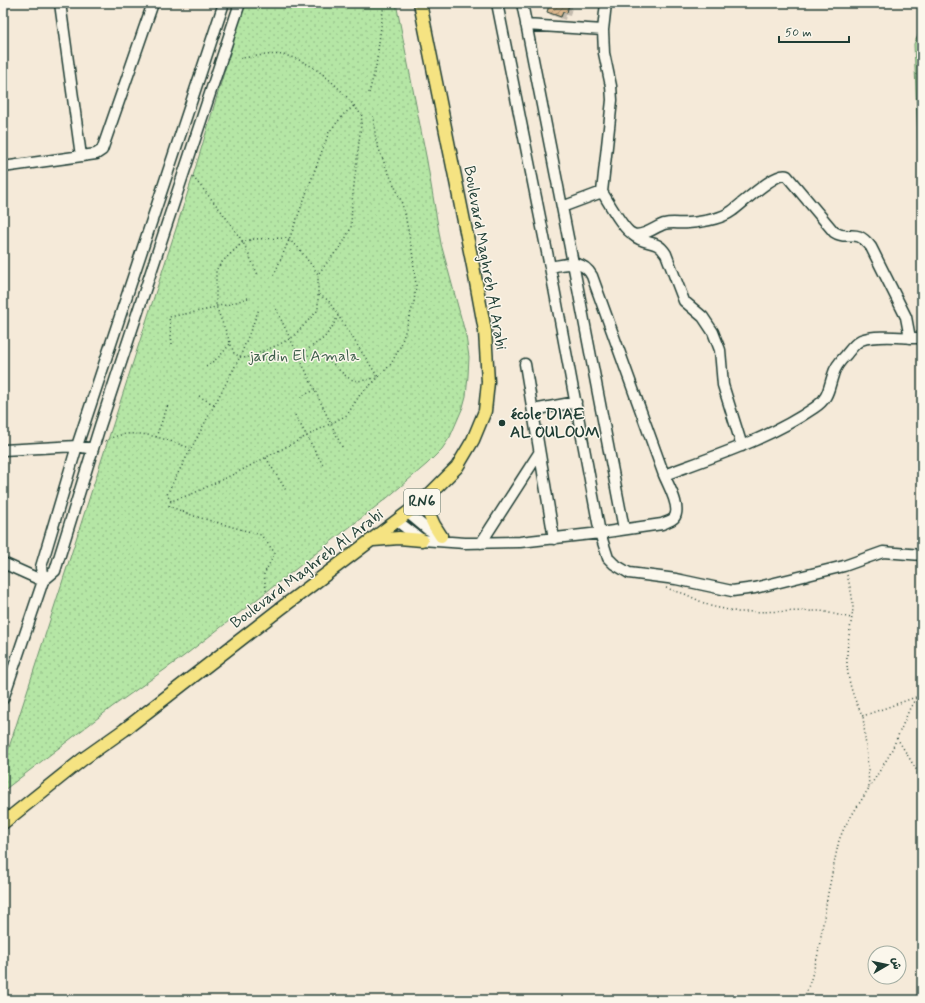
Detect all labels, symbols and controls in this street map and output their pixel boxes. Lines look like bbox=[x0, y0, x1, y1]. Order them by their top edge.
scale bar bbox=[779, 18, 849, 44]
text: 50 m bbox=[785, 25, 812, 41]
street label: Boulevard Maghreb Al Arabi bbox=[458, 164, 512, 352]
park label: jardin El Amala bbox=[248, 346, 360, 367]
place label: école DIAE AL OULOUM bbox=[510, 404, 600, 443]
marker: école DIAE AL OULOUM bbox=[497, 418, 507, 428]
road number: RN6 bbox=[404, 489, 440, 515]
street label: Boulevard Maghreb Al Arabi bbox=[226, 504, 388, 634]
north arrow bbox=[867, 945, 907, 985]
text: ش bbox=[888, 957, 904, 971]

